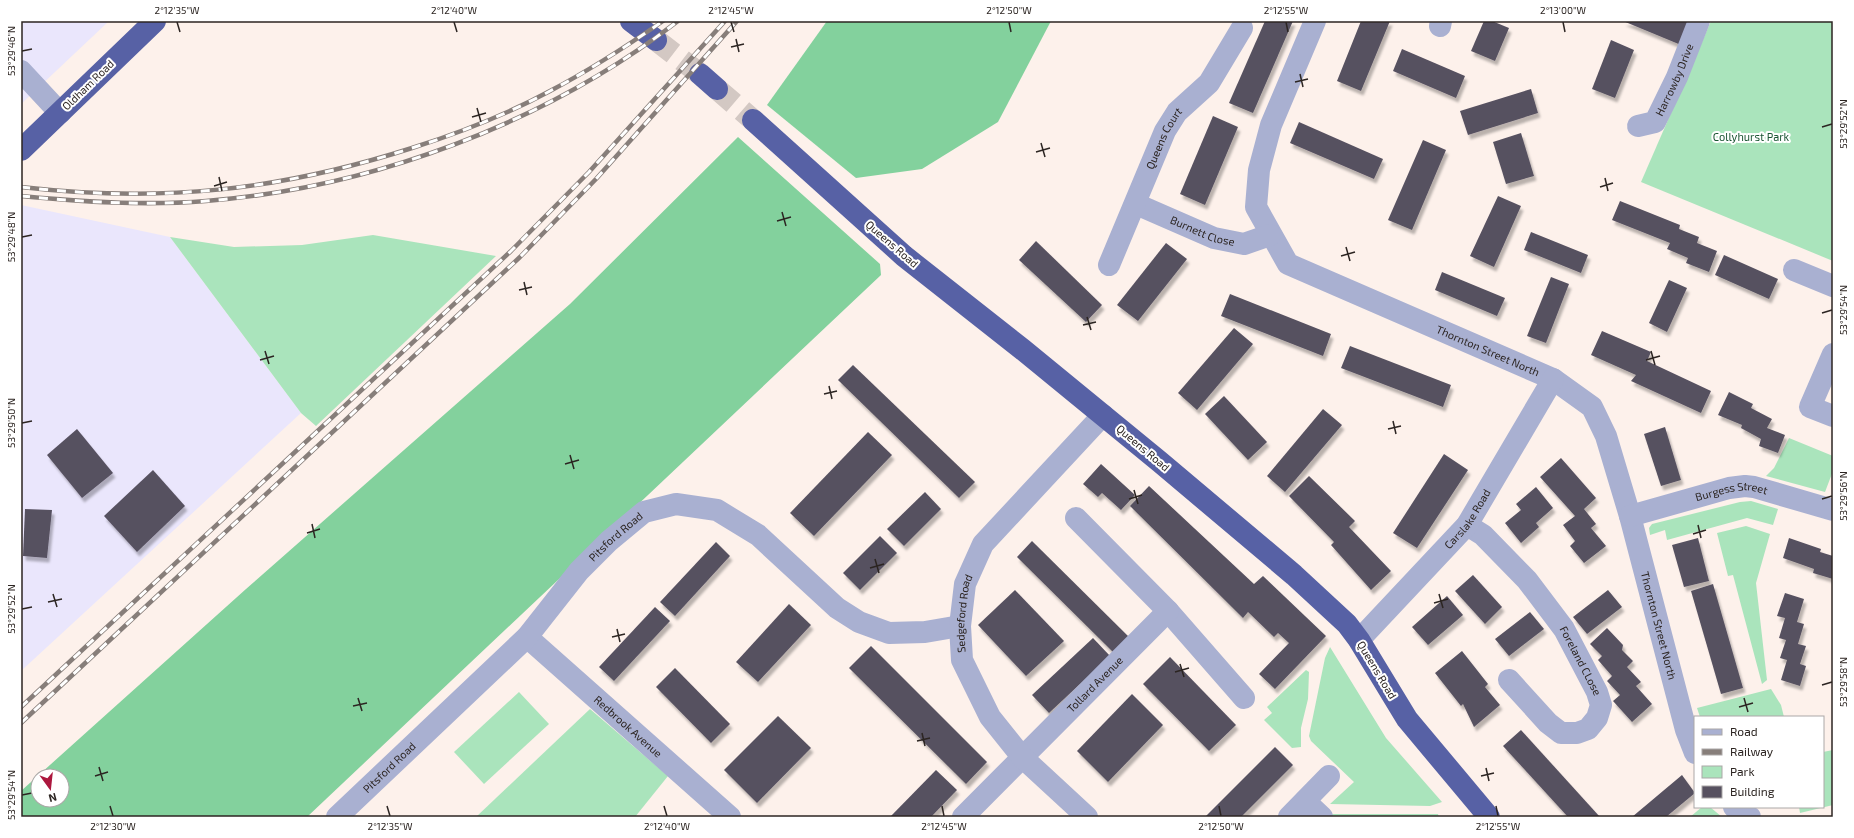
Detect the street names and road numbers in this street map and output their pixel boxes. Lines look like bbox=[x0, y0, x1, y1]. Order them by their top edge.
street label: Harrowby Drive bbox=[1652, 41, 1696, 118]
street label: Oldham Road bbox=[59, 57, 116, 113]
street label: Queens Court bbox=[1143, 104, 1184, 171]
street label: Burnett Close bbox=[1168, 213, 1236, 248]
street label: Queens Road bbox=[863, 217, 921, 271]
street label: Thornton Street North bbox=[1435, 322, 1542, 378]
street label: Queens Road bbox=[1114, 422, 1172, 474]
street label: Burgess Street bbox=[1694, 479, 1769, 503]
street label: Carslake Road bbox=[1441, 486, 1493, 551]
street label: Pitsford Road bbox=[586, 509, 645, 564]
street label: Thornton Street North bbox=[1639, 570, 1680, 681]
street label: Sedgeford Road bbox=[953, 572, 975, 653]
street label: Foreland CLose bbox=[1558, 624, 1605, 697]
street label: Queens Road bbox=[1354, 638, 1400, 702]
street label: Tollard Avenue bbox=[1064, 653, 1125, 715]
street label: Redbrook Avenue bbox=[592, 693, 665, 760]
street label: Pitsford Road bbox=[360, 739, 418, 795]

